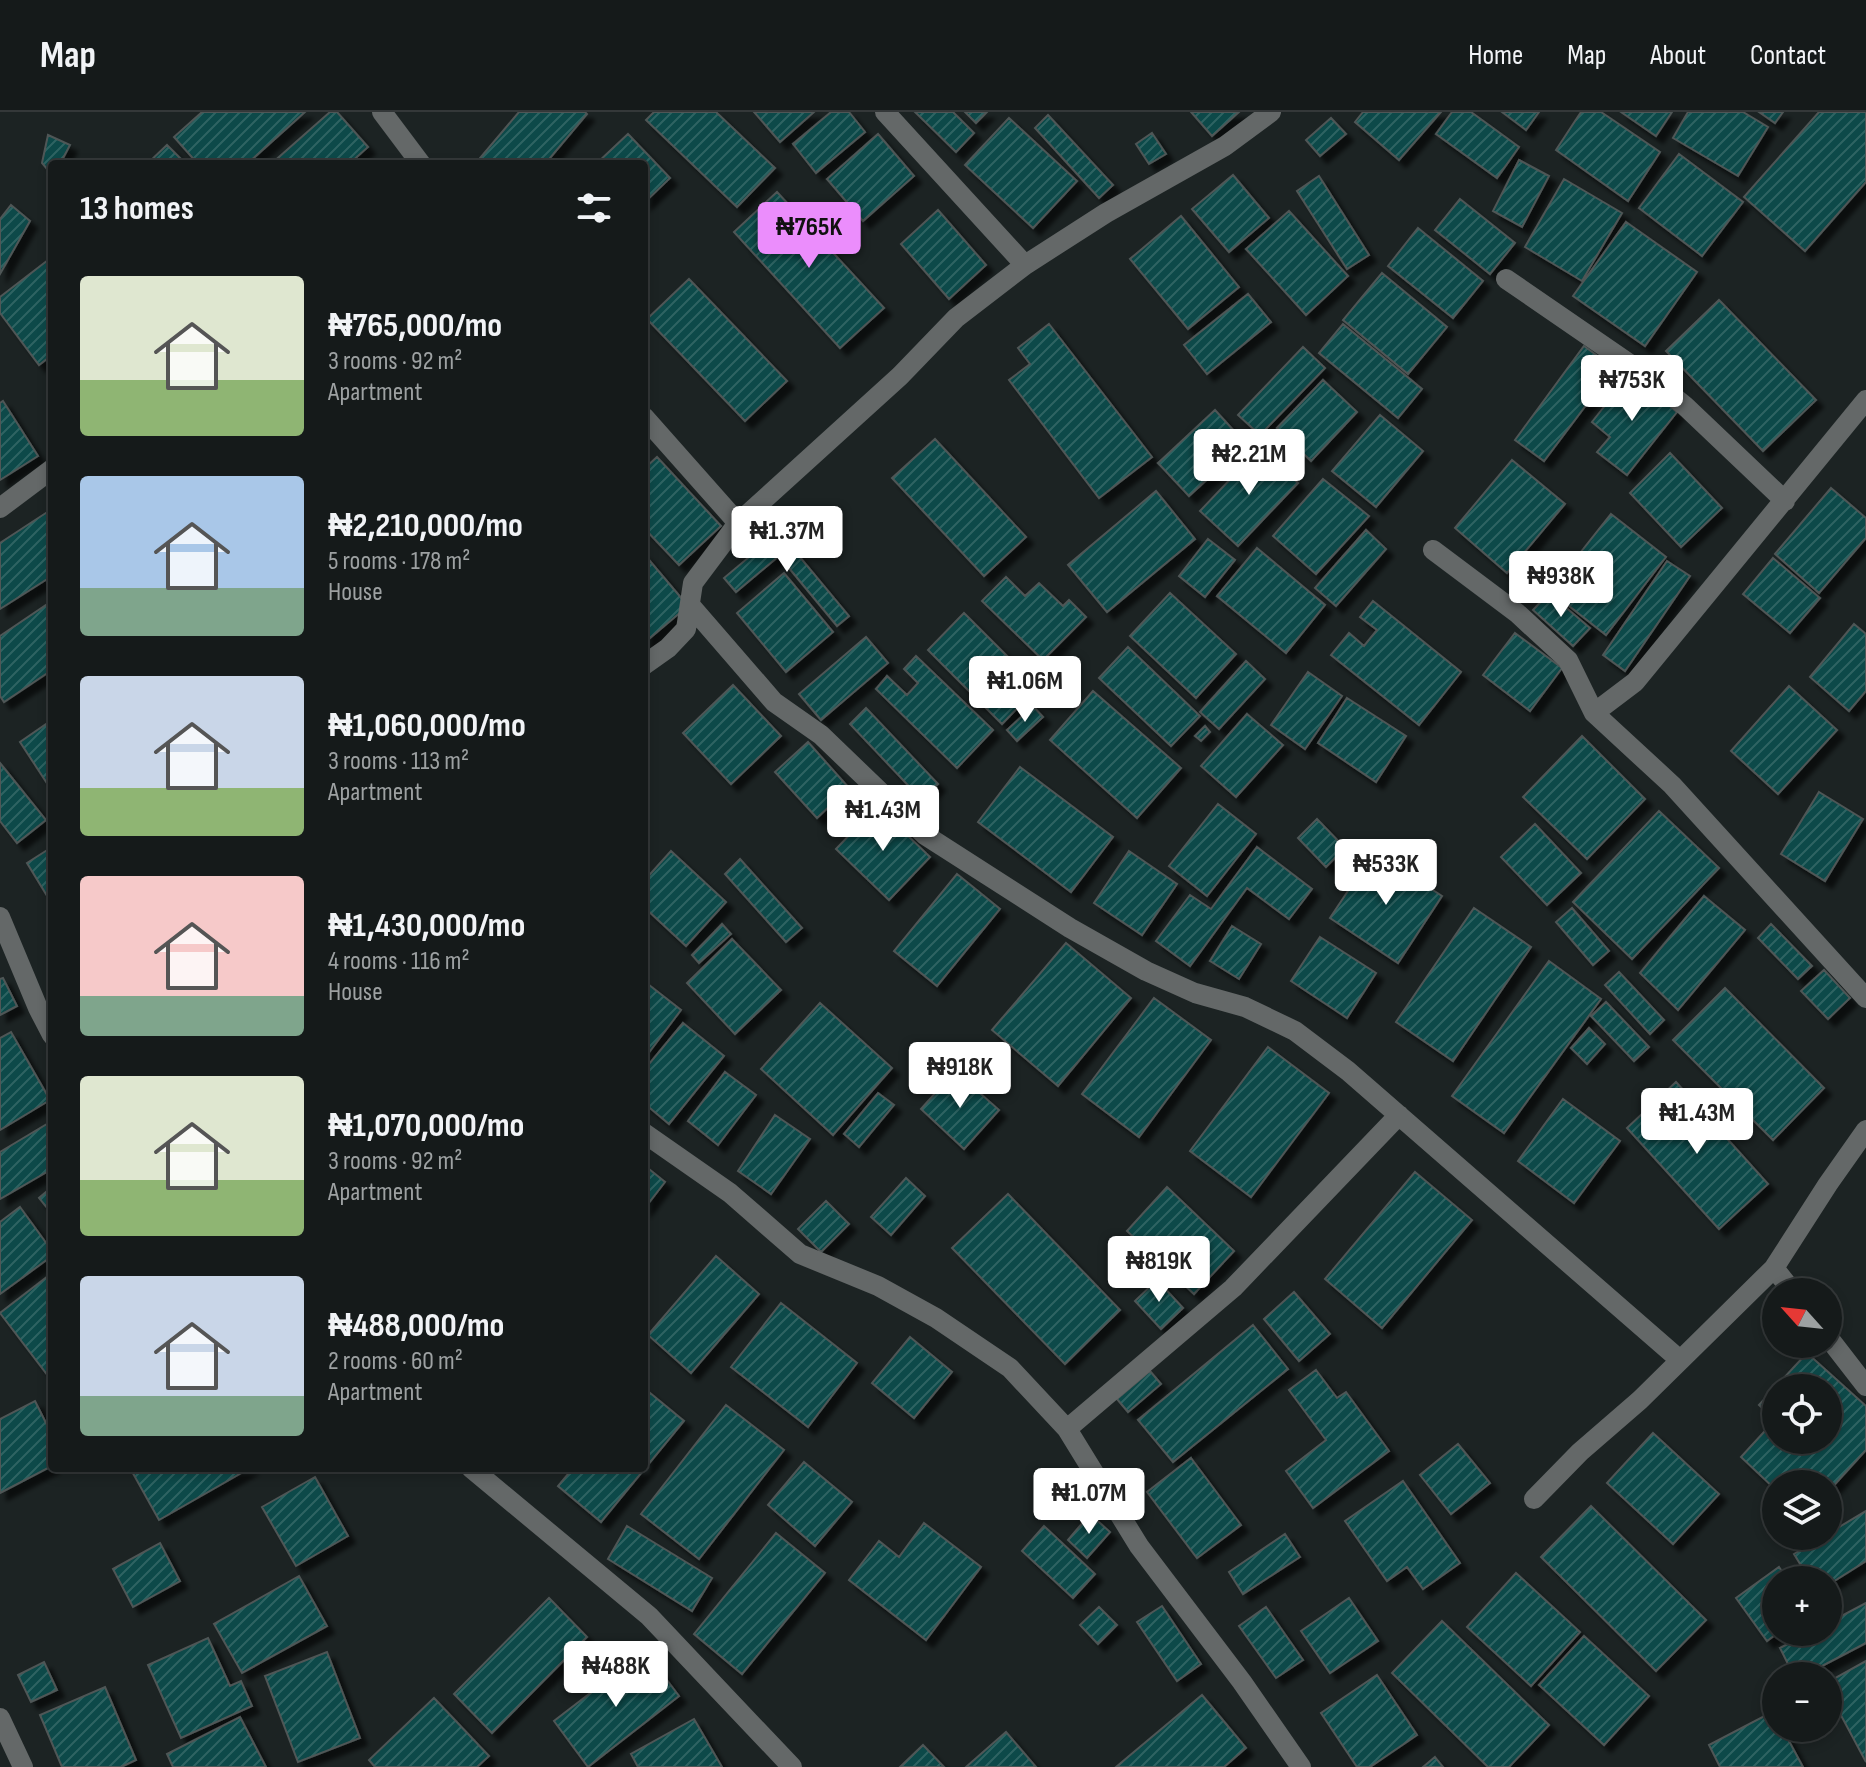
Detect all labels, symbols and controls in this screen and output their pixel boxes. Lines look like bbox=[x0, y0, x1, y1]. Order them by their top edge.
text: Map bbox=[40, 33, 96, 78]
text: Home bbox=[1468, 39, 1523, 72]
text: Map bbox=[1567, 39, 1606, 72]
text: About bbox=[1650, 39, 1706, 72]
text: Contact bbox=[1750, 39, 1826, 72]
icon: filters bbox=[572, 186, 616, 230]
text: 13 homes bbox=[80, 188, 194, 229]
pin: ₦765K bbox=[753, 202, 865, 270]
text: ₦765K bbox=[776, 212, 842, 243]
text: ₦765,000/mo bbox=[328, 305, 502, 346]
icon: home bbox=[144, 308, 240, 404]
text: 3 rooms · 92 m² bbox=[328, 346, 462, 377]
pin: ₦753K bbox=[1576, 355, 1688, 423]
text: ₦753K bbox=[1599, 365, 1665, 396]
text: Apartment bbox=[328, 377, 422, 408]
pin: ₦2.21M bbox=[1184, 429, 1314, 497]
text: ₦2.21M bbox=[1212, 439, 1286, 470]
text: ₦2,210,000/mo bbox=[328, 505, 523, 546]
pin: ₦1.37M bbox=[722, 506, 852, 574]
icon: home bbox=[144, 508, 240, 604]
text: ₦1.37M bbox=[750, 516, 824, 547]
text: 5 rooms · 178 m² bbox=[328, 546, 470, 577]
pin: ₦938K bbox=[1505, 551, 1617, 619]
text: ₦938K bbox=[1527, 561, 1595, 592]
text: House bbox=[328, 577, 383, 608]
pin: ₦1.06M bbox=[960, 656, 1090, 724]
text: ₦1.06M bbox=[987, 666, 1063, 697]
text: ₦1,060,000/mo bbox=[328, 705, 526, 746]
icon: home bbox=[144, 708, 240, 804]
text: 3 rooms · 113 m² bbox=[328, 746, 469, 777]
text: Apartment bbox=[328, 777, 422, 808]
pin: ₦1.43M bbox=[818, 785, 948, 853]
text: ₦1.43M bbox=[845, 795, 921, 826]
pin: ₦533K bbox=[1330, 839, 1442, 907]
text: ₦533K bbox=[1353, 849, 1419, 880]
text: ₦1,430,000/mo bbox=[328, 905, 525, 946]
icon: home bbox=[144, 908, 240, 1004]
text: 4 rooms · 116 m² bbox=[328, 946, 470, 977]
text: House bbox=[328, 977, 383, 1008]
pin: ₦918K bbox=[904, 1042, 1016, 1110]
text: ₦918K bbox=[927, 1052, 993, 1083]
pin: ₦1.43M bbox=[1632, 1088, 1762, 1156]
text: ₦1.43M bbox=[1659, 1098, 1735, 1129]
text: ₦1,070,000/mo bbox=[328, 1105, 524, 1146]
icon: home bbox=[144, 1108, 240, 1204]
text: 3 rooms · 92 m² bbox=[328, 1146, 462, 1177]
text: Apartment bbox=[328, 1177, 422, 1208]
pin: ₦819K bbox=[1103, 1236, 1215, 1304]
text: ₦819K bbox=[1126, 1246, 1192, 1277]
north arrow bbox=[1762, 1278, 1842, 1358]
map controls bbox=[1762, 1278, 1842, 1742]
text: ₦488,000/mo bbox=[328, 1305, 504, 1346]
icon: home bbox=[144, 1308, 240, 1404]
text: 2 rooms · 60 m² bbox=[328, 1346, 463, 1377]
button: locate bbox=[1762, 1374, 1842, 1454]
text: Apartment bbox=[328, 1377, 422, 1408]
pin: ₦1.07M bbox=[1024, 1468, 1154, 1536]
button: layers bbox=[1762, 1470, 1842, 1550]
text: ₦1.07M bbox=[1051, 1478, 1127, 1509]
button: + bbox=[1762, 1566, 1842, 1646]
pin: ₦488K bbox=[560, 1641, 672, 1709]
text: ₦488K bbox=[582, 1651, 650, 1682]
button: − bbox=[1762, 1662, 1842, 1742]

